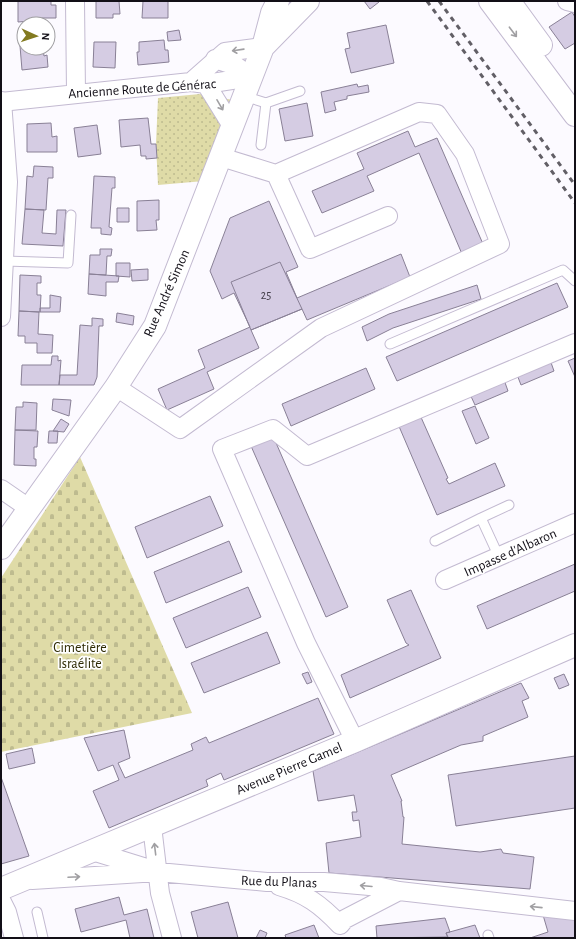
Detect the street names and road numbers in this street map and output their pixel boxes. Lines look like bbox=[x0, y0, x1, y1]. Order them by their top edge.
street label: Ancienne Route de Générac bbox=[68, 77, 217, 101]
street label: Rue André Simon bbox=[141, 248, 192, 339]
street label: Impasse d'Albaron bbox=[462, 526, 559, 580]
street label: Avenue Pierre Gamel bbox=[234, 740, 344, 798]
street label: Rue du Planas bbox=[241, 874, 317, 890]

